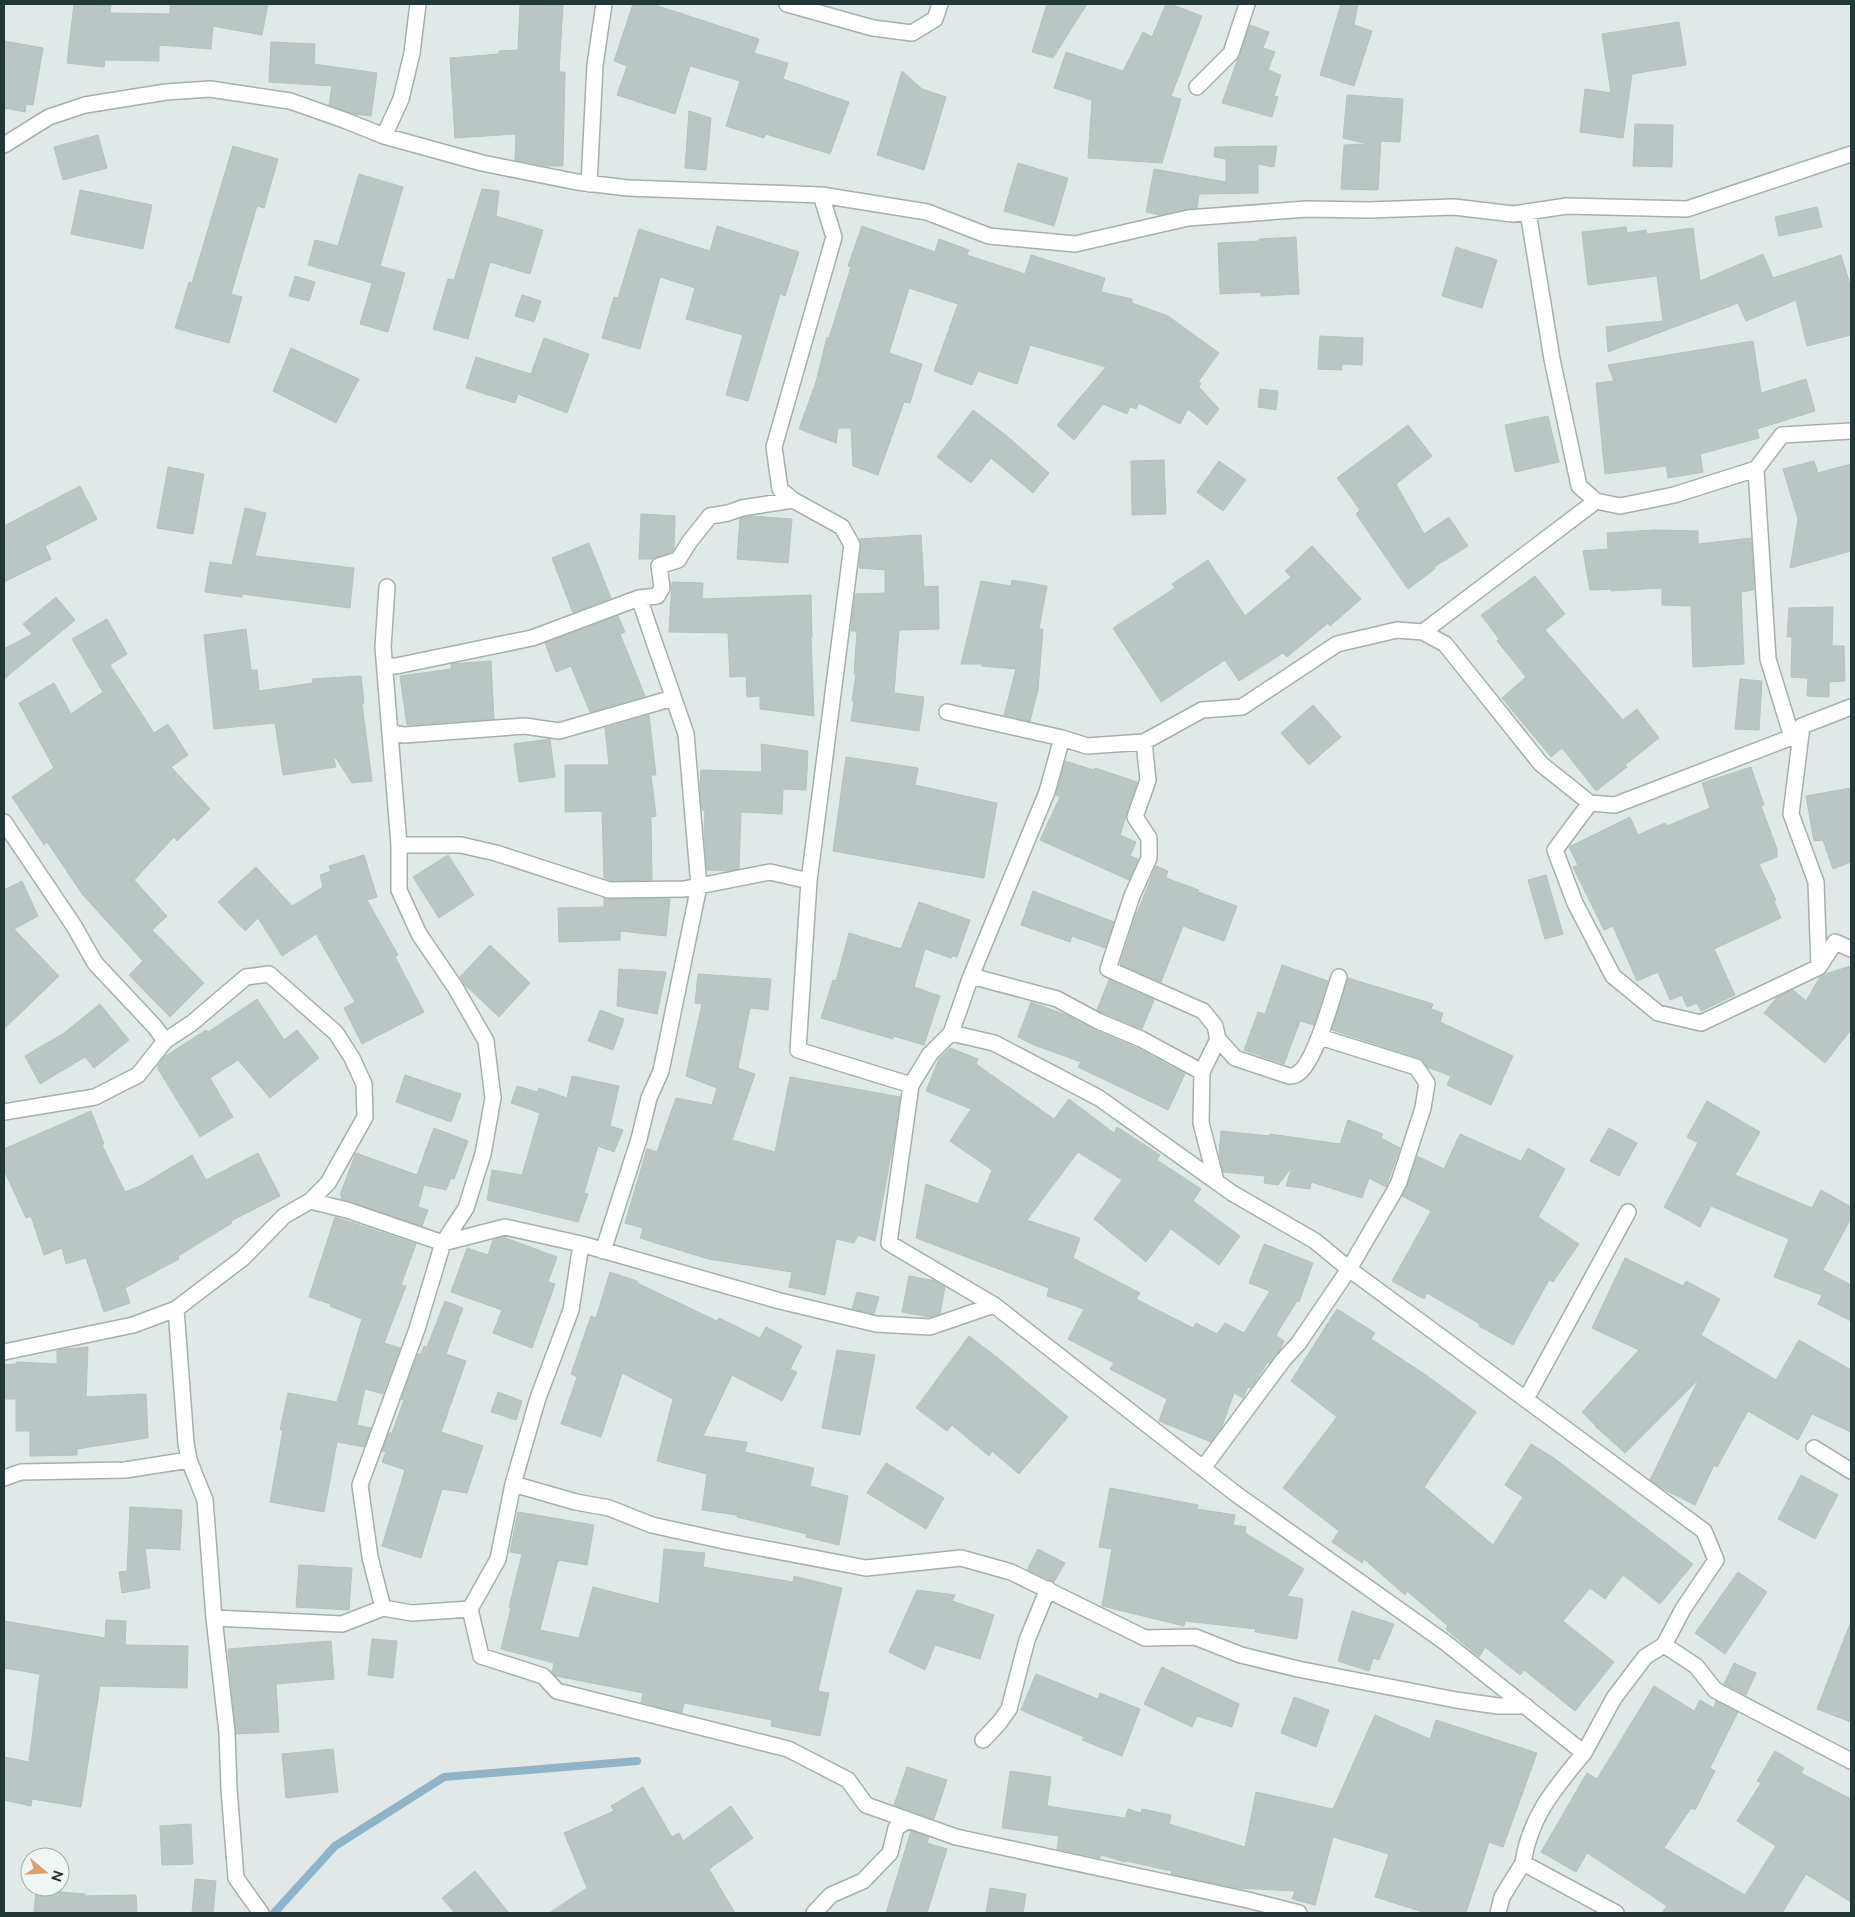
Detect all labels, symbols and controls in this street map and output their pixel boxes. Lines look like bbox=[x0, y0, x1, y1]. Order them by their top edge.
north arrow bbox=[20, 1847, 70, 1897]
text: N bbox=[48, 1868, 67, 1884]

